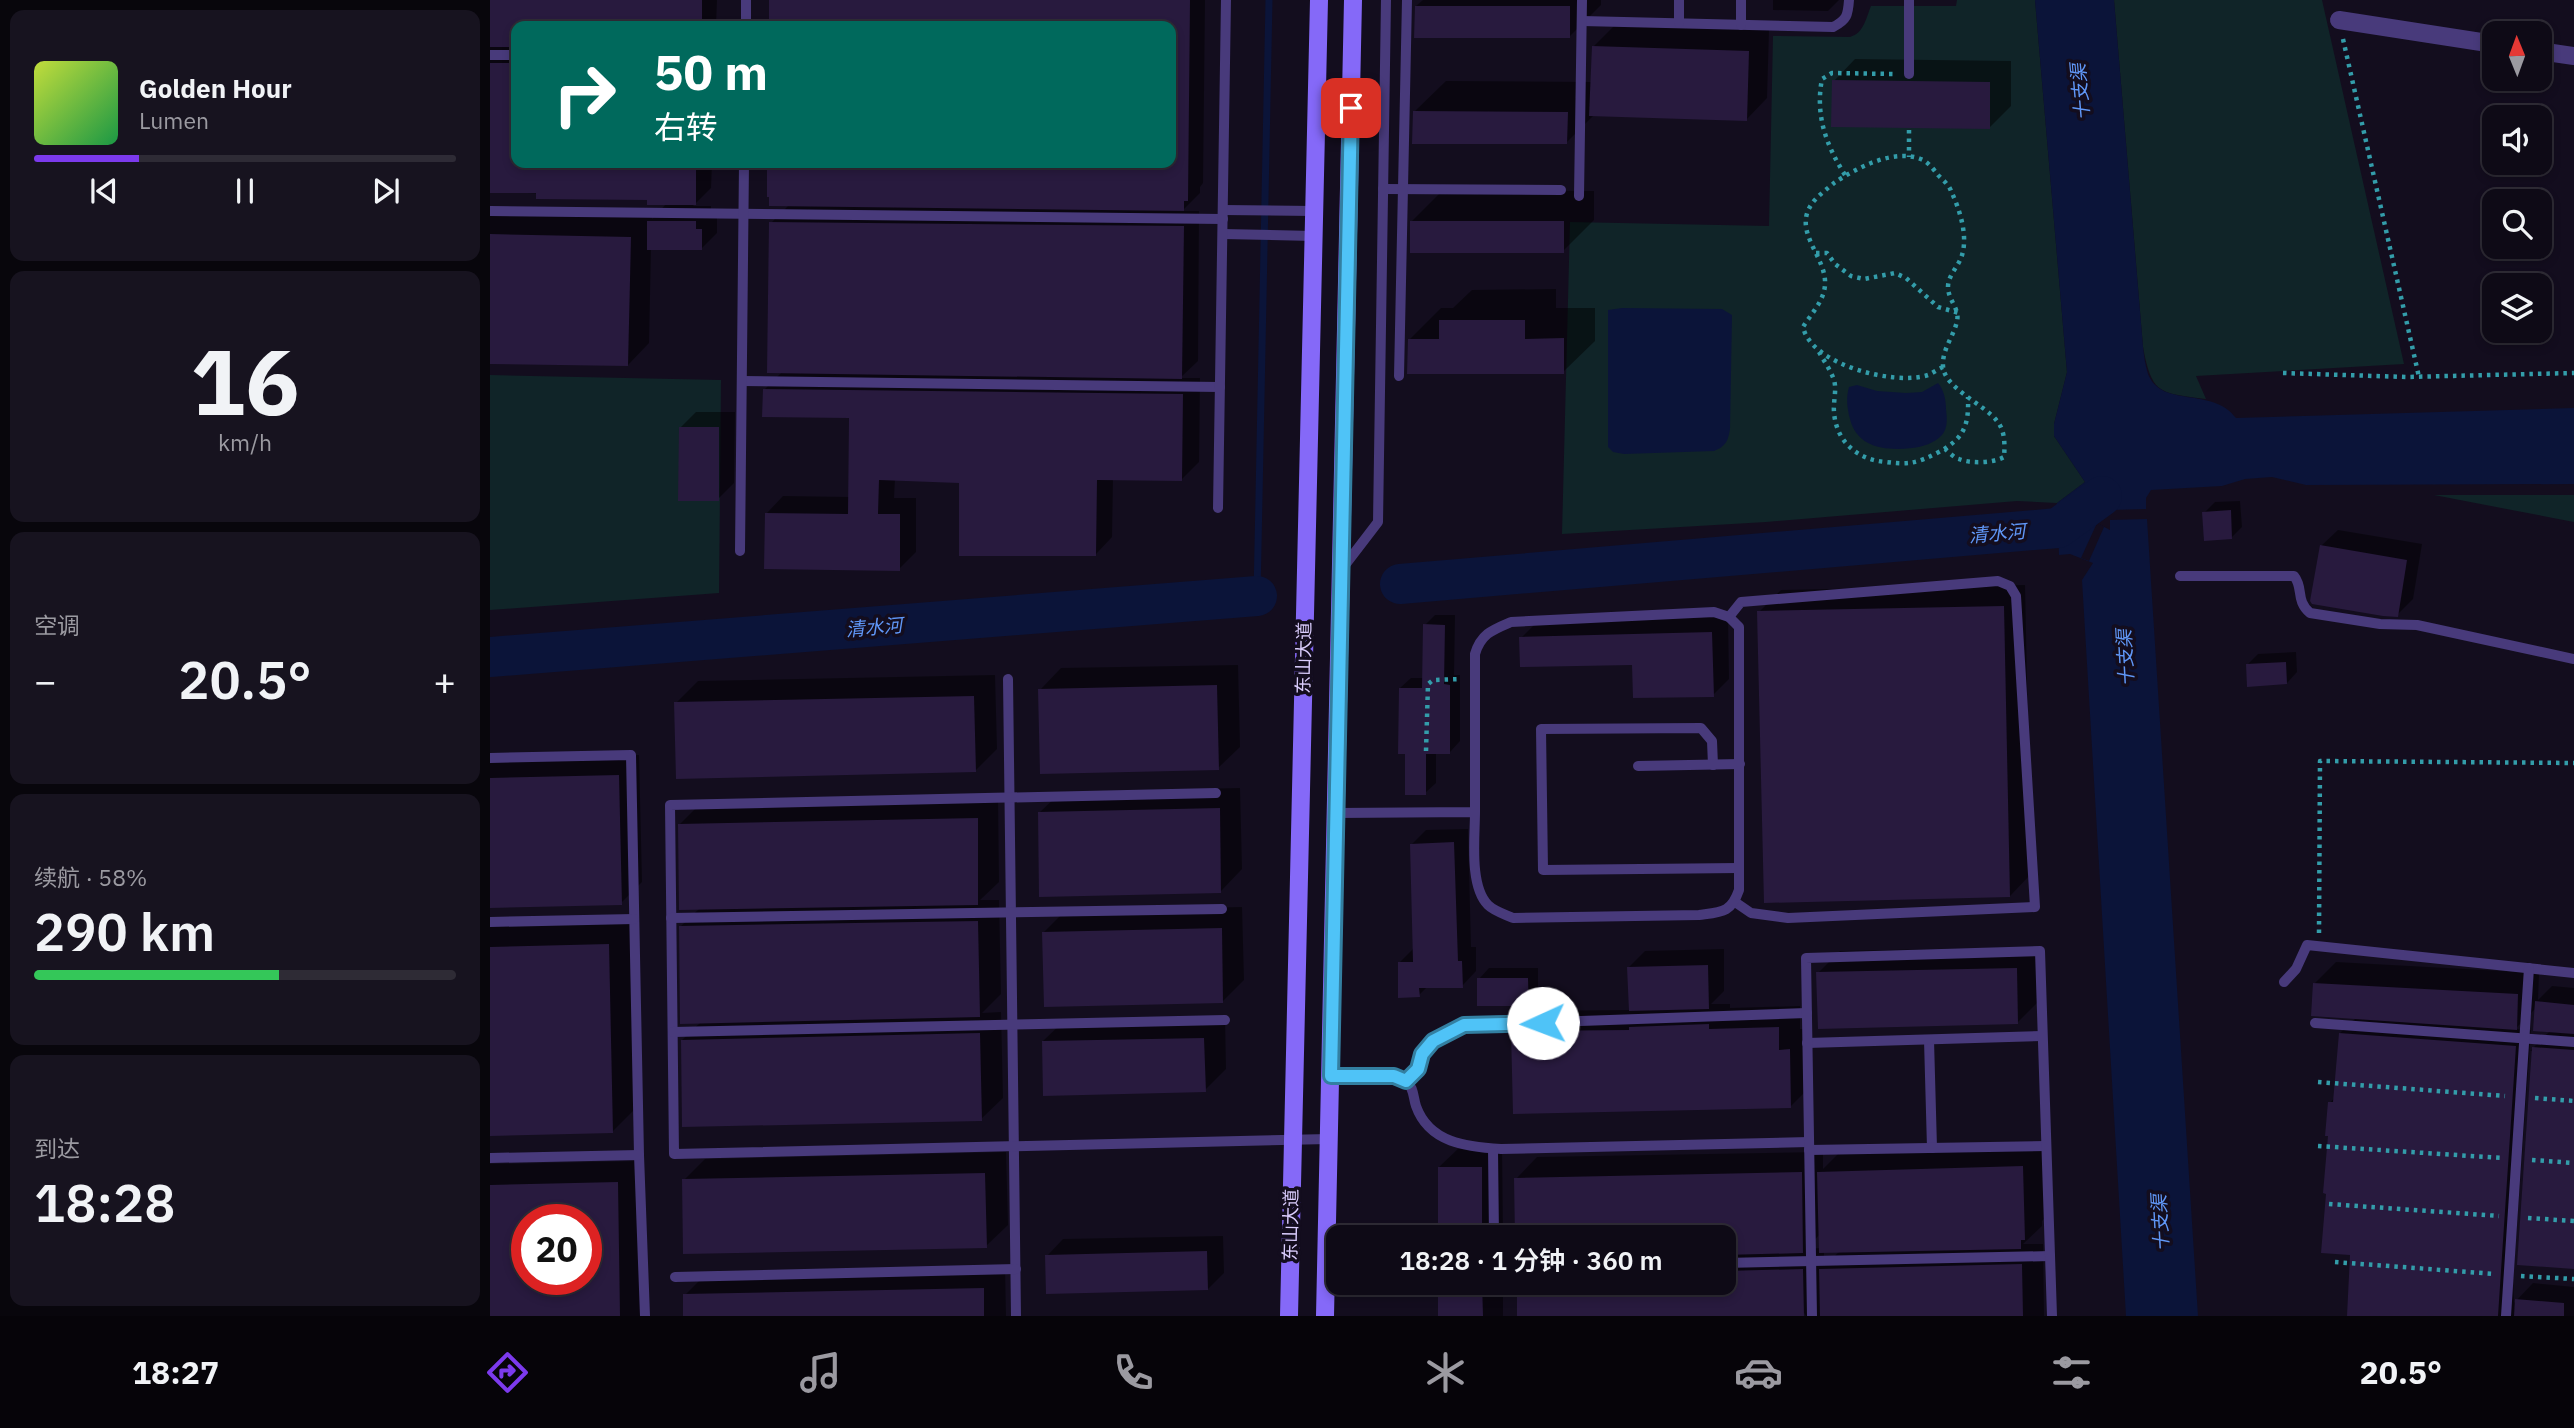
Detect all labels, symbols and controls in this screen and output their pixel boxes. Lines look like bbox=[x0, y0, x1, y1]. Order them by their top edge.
north arrow bbox=[2482, 21, 2552, 91]
map controls bbox=[2482, 21, 2552, 343]
text: 50 m bbox=[654, 40, 768, 103]
icon: right bbox=[539, 49, 630, 140]
water label: 十支渠 bbox=[2065, 60, 2094, 121]
text: Golden Hour bbox=[139, 71, 292, 105]
pin bbox=[1321, 78, 1381, 138]
icon: arrive bbox=[1332, 89, 1370, 127]
text: Lumen bbox=[139, 105, 209, 135]
button: sound bbox=[2482, 105, 2552, 175]
text: 右转 bbox=[654, 106, 718, 148]
icon: previous bbox=[85, 172, 123, 210]
icon: pause bbox=[226, 172, 264, 210]
icon: next bbox=[367, 172, 405, 210]
button: search bbox=[2482, 189, 2552, 259]
button: layers bbox=[2482, 273, 2552, 343]
text: 16 bbox=[190, 322, 300, 440]
text: km/h bbox=[218, 427, 272, 457]
water label: 清水河 bbox=[1968, 518, 2030, 547]
text: 空调 bbox=[34, 610, 80, 640]
water label: 清水河 bbox=[845, 612, 907, 641]
street label: 东山大道 bbox=[1291, 622, 1316, 694]
water label: 十支渠 bbox=[2111, 626, 2138, 687]
text: 20.5° bbox=[178, 646, 312, 713]
text: − bbox=[34, 656, 57, 705]
text: + bbox=[433, 656, 456, 705]
text: 续航 · 58% bbox=[34, 862, 147, 892]
text: 290 km bbox=[34, 898, 215, 965]
position arrow bbox=[1506, 986, 1580, 1060]
text: 到达 bbox=[34, 1133, 80, 1163]
text: 18:28 bbox=[34, 1169, 175, 1236]
street label: 东山大道 bbox=[1278, 1189, 1303, 1261]
water label: 十支渠 bbox=[2146, 1191, 2173, 1252]
speed limit sign: 20 bbox=[511, 1204, 602, 1295]
text: 18:28 · 1 分钟 · 360 m bbox=[1399, 1243, 1663, 1277]
icon: directions bbox=[483, 1348, 532, 1397]
icon: music bbox=[796, 1348, 845, 1397]
icon: phone bbox=[1109, 1348, 1158, 1397]
icon: climate bbox=[1421, 1348, 1470, 1397]
icon: car bbox=[1734, 1348, 1783, 1397]
icon: filters bbox=[2047, 1348, 2096, 1397]
text: 18:27 bbox=[132, 1351, 219, 1393]
text: 20.5° bbox=[2360, 1351, 2442, 1393]

